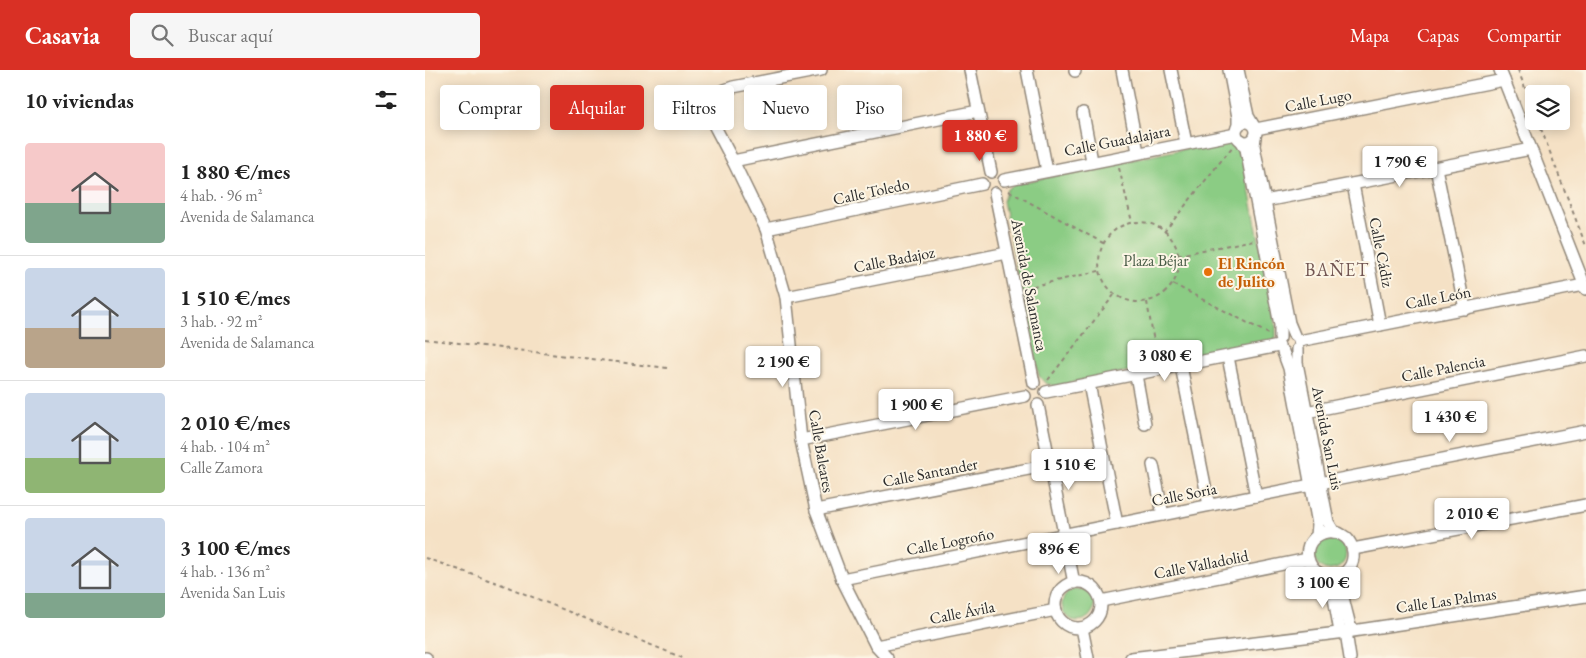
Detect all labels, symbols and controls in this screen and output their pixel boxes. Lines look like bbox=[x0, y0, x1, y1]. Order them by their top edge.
search box bbox=[130, 13, 480, 58]
text: Casavia bbox=[25, 20, 100, 51]
icon: search bbox=[148, 21, 176, 49]
text: Buscar aquí bbox=[188, 23, 273, 48]
text: Mapa bbox=[1350, 24, 1389, 47]
text: Capas bbox=[1417, 24, 1459, 47]
text: Compartir bbox=[1487, 24, 1561, 47]
street label: Calle Lugo bbox=[1283, 84, 1353, 117]
chip: Comprar bbox=[440, 85, 540, 130]
chip: Alquilar bbox=[550, 85, 644, 130]
chip: Filtros bbox=[654, 85, 734, 130]
chip: Nuevo bbox=[744, 85, 827, 130]
chip: Piso bbox=[837, 85, 902, 130]
map controls bbox=[1525, 85, 1570, 130]
button: layers bbox=[1525, 85, 1570, 130]
icon: filters bbox=[372, 86, 400, 114]
text: 10 viviendas bbox=[25, 87, 134, 114]
pin: 1 880 € bbox=[934, 119, 1026, 162]
street label: Calle Guadalajara bbox=[1062, 120, 1173, 161]
text: 1 880 € bbox=[953, 125, 1007, 146]
pin: 1 790 € bbox=[1354, 146, 1446, 188]
text: 1 790 € bbox=[1373, 151, 1427, 172]
text: 1 880 €/mes bbox=[180, 158, 290, 185]
icon: home bbox=[65, 163, 125, 223]
street label: Calle Toledo bbox=[831, 173, 911, 210]
text: 4 hab. · 96 m² bbox=[180, 185, 262, 206]
text: Avenida de Salamanca bbox=[180, 206, 314, 227]
street label: Calle Cádiz bbox=[1364, 215, 1399, 289]
street label: Avenida de Salamanca bbox=[1006, 216, 1053, 354]
street label: Calle Badajoz bbox=[852, 241, 936, 278]
park label: Plaza Béjar bbox=[1123, 250, 1189, 271]
place label: El Rincón de Julito bbox=[1218, 253, 1285, 292]
district label: BAÑET bbox=[1305, 258, 1369, 281]
marker: El Rincón de Julito bbox=[1202, 266, 1214, 278]
street label: Calle León bbox=[1403, 281, 1473, 314]
text: 1 510 €/mes bbox=[180, 284, 290, 311]
icon: home bbox=[65, 288, 125, 348]
text: 3 hab. · 92 m² bbox=[180, 311, 262, 332]
text: Avenida de Salamanca bbox=[180, 332, 314, 353]
pin: 3 080 € bbox=[1119, 340, 1211, 382]
text: 3 080 € bbox=[1138, 345, 1192, 366]
pin: 2 190 € bbox=[737, 346, 829, 388]
street label: Calle Palencia bbox=[1400, 350, 1487, 387]
text: 2 190 € bbox=[756, 351, 810, 372]
street label: Avenida San Luis bbox=[1307, 383, 1348, 492]
pin: 1 900 € bbox=[870, 388, 962, 431]
text: 1 900 € bbox=[889, 394, 943, 415]
pin: 1 430 € bbox=[1404, 400, 1496, 443]
text: 1 430 € bbox=[1423, 406, 1477, 427]
street label: Calle Baleares bbox=[804, 408, 839, 494]
text: 2 010 €/mes bbox=[180, 409, 290, 436]
icon: home bbox=[65, 413, 125, 473]
text: 4 hab. · 104 m² bbox=[180, 436, 270, 457]
pin: 1 510 € bbox=[1023, 448, 1115, 491]
street label: Calle Santander bbox=[881, 453, 980, 492]
text: 1 510 € bbox=[1042, 454, 1096, 475]
text: Calle Zamora bbox=[180, 457, 263, 478]
street label: Calle Soria bbox=[1150, 478, 1219, 511]
pin: 2 010 € bbox=[1426, 498, 1518, 540]
text: 2 010 € bbox=[1445, 503, 1499, 524]
street label: Calle Logroño bbox=[905, 523, 996, 560]
pin: 896 € bbox=[1024, 532, 1094, 575]
text: 3 100 €/mes bbox=[180, 534, 290, 561]
icon: home bbox=[65, 538, 125, 598]
text: 896 € bbox=[1039, 538, 1080, 559]
street label: Calle Valladolid bbox=[1152, 545, 1251, 584]
text: 4 hab. · 136 m² bbox=[180, 561, 270, 582]
pin: 3 100 € bbox=[1277, 566, 1369, 609]
text: 3 100 € bbox=[1296, 572, 1350, 593]
text: Avenida San Luis bbox=[180, 582, 285, 603]
street label: Calle Las Palmas bbox=[1394, 583, 1498, 618]
street label: Calle Ávila bbox=[928, 596, 997, 629]

